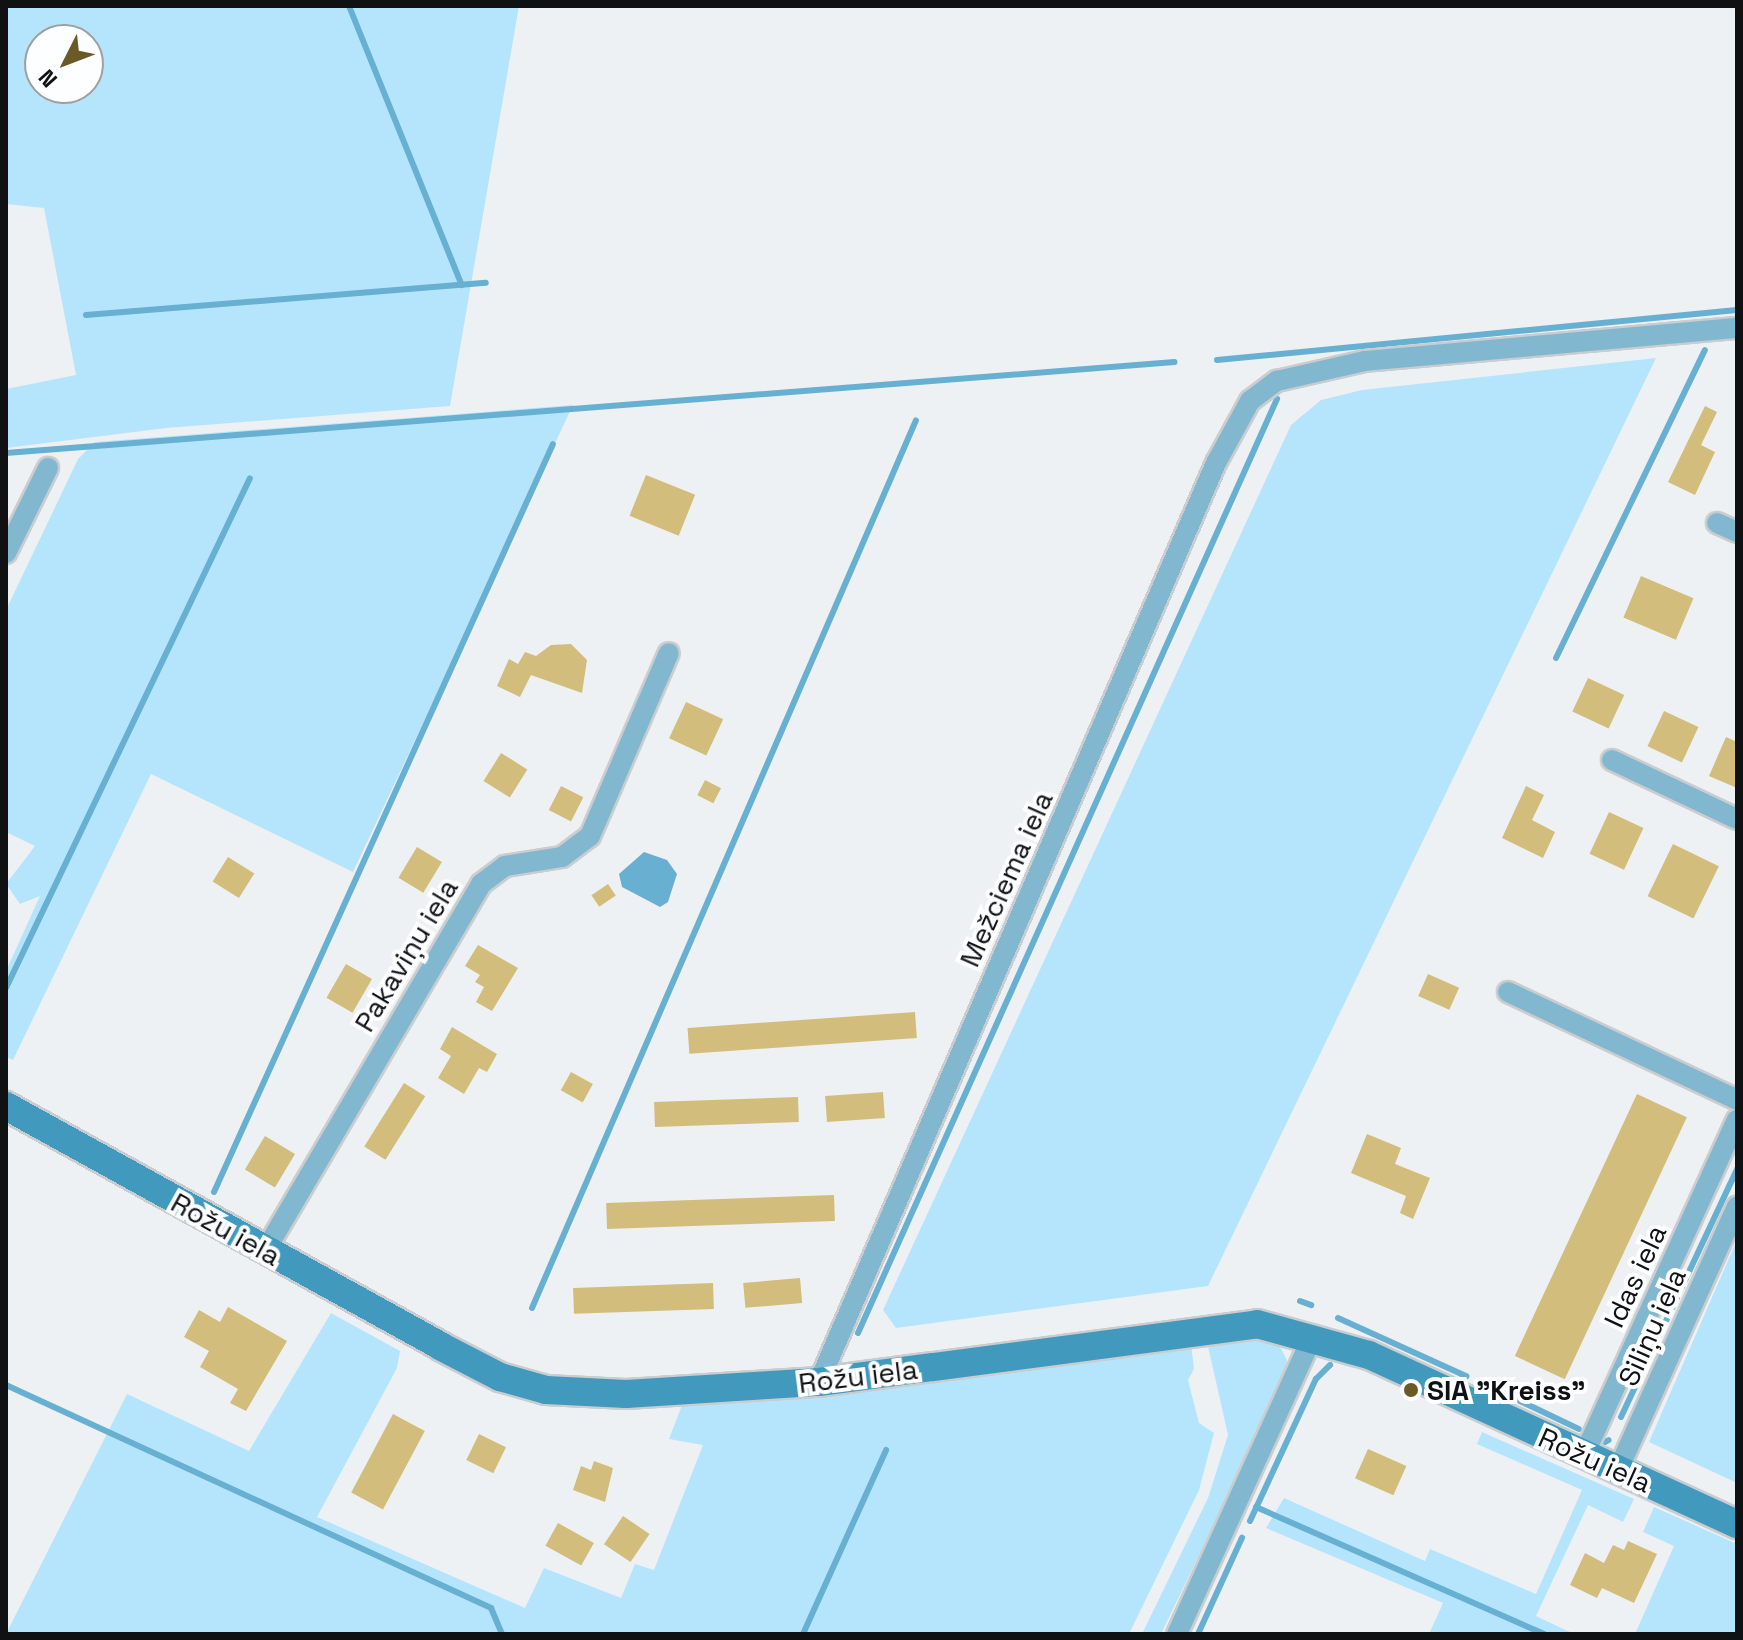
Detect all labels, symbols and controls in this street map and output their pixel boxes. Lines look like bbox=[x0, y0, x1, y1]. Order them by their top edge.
north arrow bbox=[24, 24, 104, 104]
text: N bbox=[32, 64, 63, 94]
street label: Mežciema iela bbox=[952, 786, 1060, 972]
street label: Pakaviņu iela bbox=[347, 872, 465, 1038]
street label: Rožu iela bbox=[165, 1185, 287, 1273]
street label: Idas iela bbox=[1597, 1219, 1673, 1333]
street label: Siliņu iela bbox=[1611, 1263, 1693, 1391]
street label: Rožu iela bbox=[797, 1352, 919, 1400]
place label: SIA "Kreiss" bbox=[1427, 1373, 1586, 1407]
marker: SIA "Kreiss" bbox=[1402, 1381, 1420, 1399]
street label: Rožu iela bbox=[1533, 1420, 1657, 1500]

